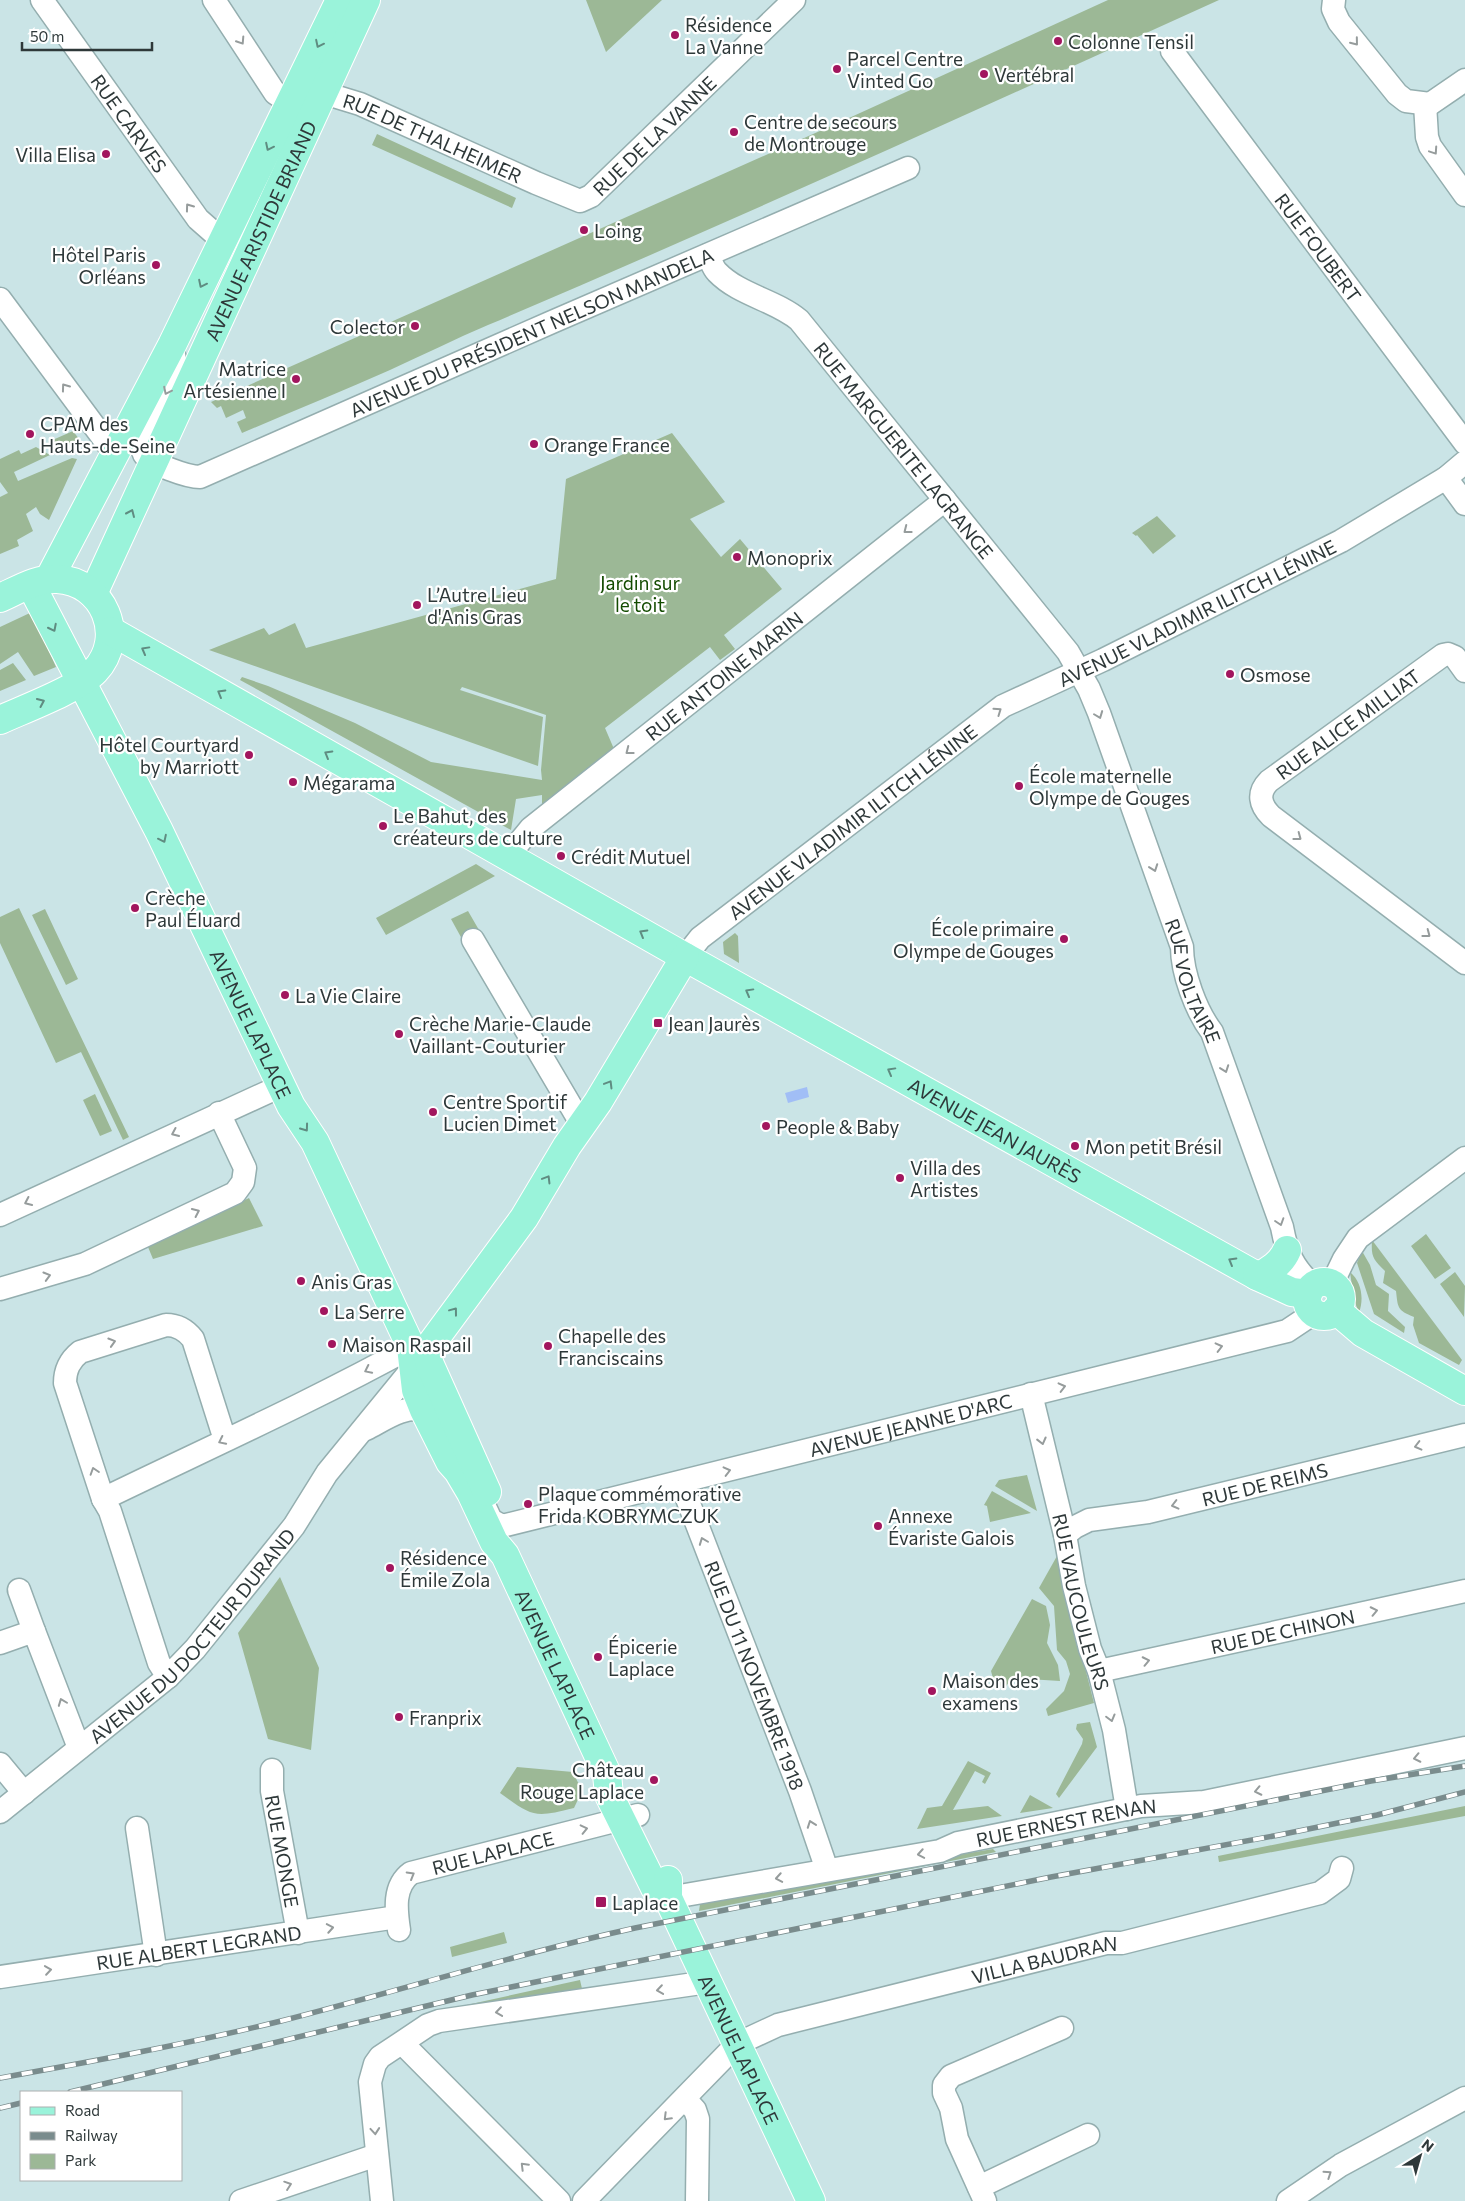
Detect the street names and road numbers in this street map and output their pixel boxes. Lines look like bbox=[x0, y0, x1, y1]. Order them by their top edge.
street label: RUE CARVES bbox=[87, 69, 172, 177]
street label: RUE DE LA VANNE bbox=[587, 71, 720, 200]
street label: RUE DE THALHEIMER bbox=[341, 88, 526, 187]
street label: AVENUE ARISTIDE BRIAND bbox=[200, 117, 320, 344]
street label: RUE FOUBERT bbox=[1271, 188, 1367, 306]
street label: AVENUE DU PRÉSIDENT NELSON MANDELA bbox=[346, 242, 717, 421]
street label: RUE MARGUERITE LAGRANGE bbox=[810, 337, 999, 563]
street label: AVENUE VLADIMIR ILITCH LÉNINE bbox=[1054, 534, 1339, 691]
street label: RUE ANTOINE MARIN bbox=[640, 606, 807, 745]
street label: RUE ALICE MILLIAT bbox=[1271, 664, 1425, 784]
street label: AVENUE VLADIMIR ILITCH LÉNINE bbox=[723, 719, 981, 924]
street label: RUE VOLTAIRE bbox=[1161, 915, 1226, 1046]
street label: AVENUE LAPLACE bbox=[206, 945, 297, 1102]
street label: AVENUE JEAN JAURÈS bbox=[905, 1073, 1085, 1187]
street label: AVENUE JEANNE D'ARC bbox=[807, 1388, 1014, 1461]
street label: RUE DE REIMS bbox=[1199, 1457, 1330, 1510]
street label: RUE VAUCOULEURS bbox=[1049, 1511, 1115, 1692]
street label: AVENUE DU DOCTEUR DURAND bbox=[84, 1523, 299, 1747]
street label: RUE DU 11 NOVEMBRE 1918 bbox=[701, 1557, 810, 1793]
street label: AVENUE LAPLACE bbox=[511, 1585, 601, 1743]
street label: RUE DE CHINON bbox=[1208, 1604, 1357, 1658]
street label: RUE MONGE bbox=[261, 1793, 305, 1909]
street label: RUE ERNEST RENAN bbox=[974, 1794, 1157, 1851]
street label: RUE LAPLACE bbox=[430, 1825, 556, 1879]
street label: RUE ALBERT LEGRAND bbox=[95, 1920, 303, 1974]
street label: VILLA BAUDRAN bbox=[969, 1932, 1117, 1988]
street label: AVENUE LAPLACE bbox=[694, 1970, 784, 2128]

